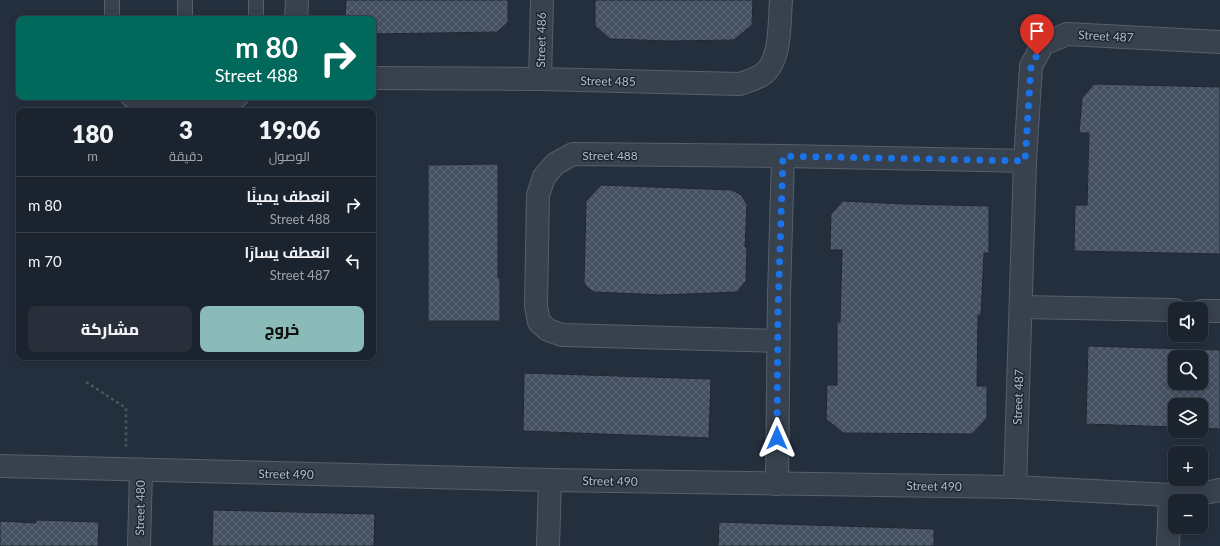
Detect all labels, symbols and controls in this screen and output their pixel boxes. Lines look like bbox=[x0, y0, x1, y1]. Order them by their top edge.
street label: Street 486 bbox=[533, 12, 549, 68]
pin bbox=[1020, 14, 1054, 55]
icon: arrive bbox=[1026, 20, 1048, 42]
street label: Street 487 bbox=[1078, 27, 1134, 45]
text: 80 m bbox=[235, 30, 298, 64]
icon: right bbox=[312, 32, 364, 84]
text: Street 488 bbox=[215, 64, 298, 86]
street label: Street 485 bbox=[580, 73, 636, 89]
text: 3 bbox=[179, 115, 193, 144]
text: 19:06 bbox=[258, 115, 320, 144]
text: 180 bbox=[72, 119, 113, 148]
text: m bbox=[87, 148, 98, 164]
text: دقيقة bbox=[169, 148, 203, 164]
text: الوصول bbox=[269, 148, 310, 164]
street label: Street 488 bbox=[582, 148, 638, 163]
text: انعطف يمينًا bbox=[246, 187, 330, 205]
icon: right bbox=[342, 194, 364, 216]
text: 80 m bbox=[28, 196, 62, 214]
text: Street 488 bbox=[270, 211, 330, 227]
text: انعطف يسارًا bbox=[245, 243, 330, 261]
icon: left bbox=[342, 250, 364, 272]
text: 70 m bbox=[28, 252, 62, 270]
text: Street 487 bbox=[270, 267, 330, 283]
map controls bbox=[1168, 302, 1208, 534]
button: sound bbox=[1168, 302, 1208, 342]
button: مشاركة bbox=[28, 306, 192, 352]
button: خروج bbox=[200, 306, 364, 352]
button: search bbox=[1168, 350, 1208, 390]
street label: Street 487 bbox=[1010, 369, 1026, 425]
button: layers bbox=[1168, 398, 1208, 438]
position arrow bbox=[756, 417, 798, 459]
button: + bbox=[1168, 446, 1208, 486]
street label: Street 490 bbox=[258, 466, 314, 482]
street label: Street 490 bbox=[582, 473, 638, 489]
street label: Street 490 bbox=[906, 478, 962, 494]
street label: Street 480 bbox=[132, 480, 148, 536]
button: − bbox=[1168, 494, 1208, 534]

